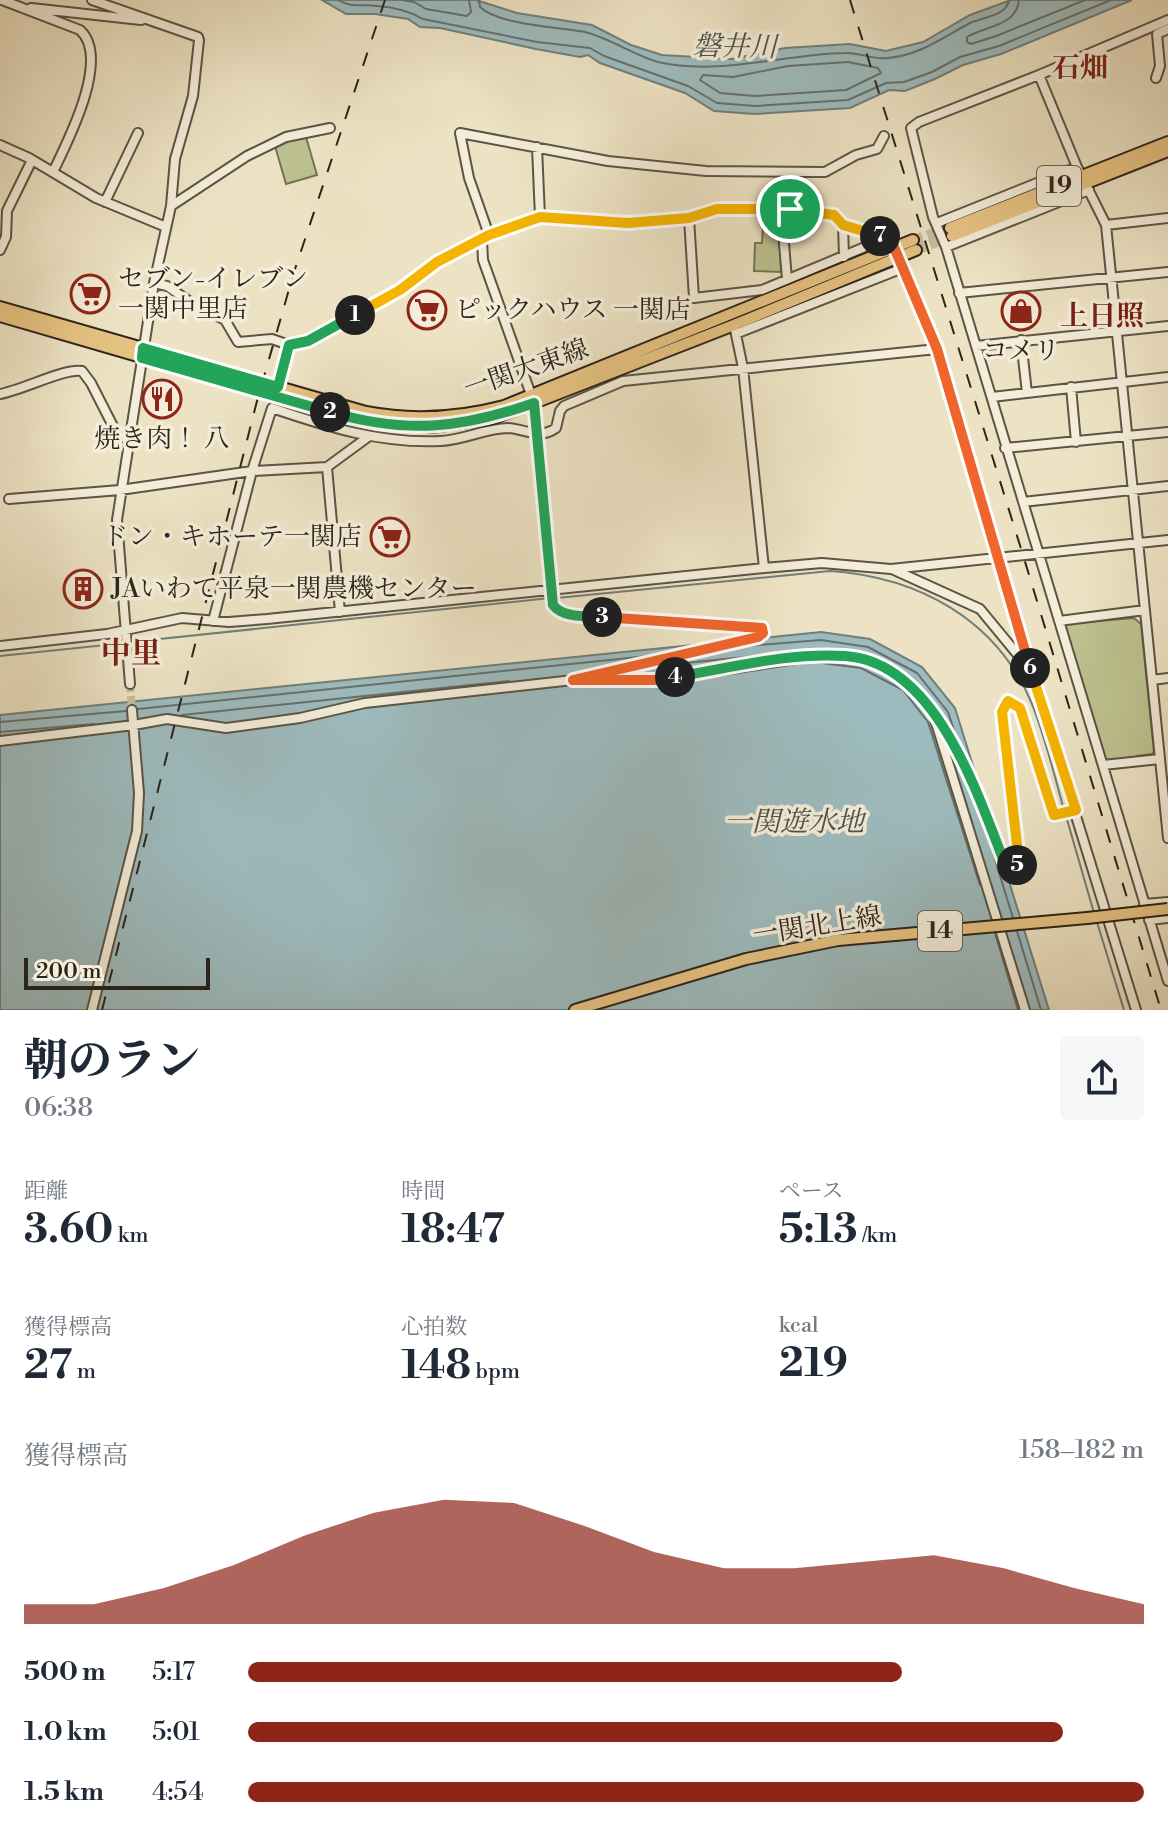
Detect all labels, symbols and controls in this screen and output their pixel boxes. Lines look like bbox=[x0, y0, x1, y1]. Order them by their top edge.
water label: 磐井川 bbox=[693, 29, 780, 65]
district label: 石畑 bbox=[1052, 51, 1108, 86]
road number: 19 bbox=[1037, 166, 1081, 206]
pin bbox=[756, 175, 824, 243]
icon: arrive bbox=[768, 187, 812, 231]
pin: 7 bbox=[860, 216, 900, 256]
text: 7 bbox=[874, 222, 886, 249]
place label: セブン-イレブン 一関中里店 bbox=[118, 263, 308, 325]
supermarket icon: セブン-イレブン 一関中里店 bbox=[69, 273, 111, 315]
supermarket icon: ピックハウス 一関店 bbox=[406, 289, 448, 331]
shop icon: コメリ bbox=[1000, 290, 1042, 332]
place label: ピックハウス 一関店 bbox=[455, 294, 691, 326]
pin: 1 bbox=[335, 295, 375, 335]
district label: 上日照 bbox=[1060, 299, 1144, 334]
text: 1 bbox=[350, 301, 360, 328]
street label: 一関大東線 bbox=[459, 333, 593, 405]
place label: コメリ bbox=[982, 335, 1060, 367]
restaurant icon: 焼き肉！ 八 bbox=[141, 378, 183, 420]
pin: 2 bbox=[310, 392, 350, 432]
text: 2 bbox=[323, 398, 337, 425]
place label: 焼き肉！ 八 bbox=[94, 423, 230, 455]
supermarket icon: ドン・キホーテ一関店 bbox=[369, 516, 411, 558]
place label: ドン・キホーテ一関店 bbox=[102, 521, 362, 553]
building icon: JAいわて平泉一関農機センター bbox=[62, 568, 104, 610]
place label: JAいわて平泉一関農機センター bbox=[110, 573, 477, 605]
pin: 3 bbox=[582, 597, 622, 637]
text: 3 bbox=[595, 603, 609, 630]
district label: 中里 bbox=[101, 635, 161, 673]
pin: 6 bbox=[1010, 648, 1050, 688]
text: 6 bbox=[1023, 654, 1037, 681]
pin: 4 bbox=[655, 657, 695, 697]
text: 4 bbox=[668, 663, 682, 690]
water label: 一関遊水地 bbox=[724, 805, 867, 840]
pin: 5 bbox=[997, 845, 1037, 885]
text: 5 bbox=[1010, 851, 1024, 878]
street label: 一関北上線 bbox=[750, 900, 884, 952]
road number: 14 bbox=[918, 911, 962, 951]
scale bar bbox=[24, 954, 210, 990]
text: 200 m bbox=[36, 958, 102, 985]
text: 朝のラン bbox=[24, 1034, 200, 1089]
button: share bbox=[1060, 1036, 1144, 1120]
text: 06:38 bbox=[24, 1092, 93, 1124]
text: 距離 bbox=[24, 1178, 68, 1205]
text: 時間 bbox=[401, 1178, 445, 1205]
text: ペース bbox=[779, 1178, 844, 1205]
text: 3.60 bbox=[24, 1205, 113, 1255]
text: 18:47 bbox=[401, 1205, 505, 1255]
text: 5:13 bbox=[779, 1205, 858, 1255]
text: km bbox=[113, 1222, 149, 1249]
text: /km bbox=[858, 1222, 897, 1249]
text: kcal bbox=[779, 1312, 819, 1339]
text: 獲得標高 bbox=[24, 1314, 112, 1341]
text: 心拍数 bbox=[401, 1314, 467, 1341]
text: 219 bbox=[779, 1339, 848, 1389]
text: 27 bbox=[24, 1341, 72, 1391]
text: 148 bbox=[401, 1341, 471, 1391]
text: m bbox=[72, 1358, 96, 1385]
text: bpm bbox=[471, 1358, 520, 1385]
text: 158–182 m bbox=[1019, 1434, 1144, 1466]
text: 獲得標高 bbox=[24, 1440, 128, 1472]
text: 500 m bbox=[24, 1656, 106, 1688]
text: 5:17 bbox=[152, 1656, 195, 1688]
text: 1.0 km bbox=[24, 1716, 107, 1748]
text: 5:01 bbox=[152, 1716, 200, 1748]
text: 1.5 km bbox=[24, 1776, 104, 1808]
text: 4:54 bbox=[152, 1776, 204, 1808]

